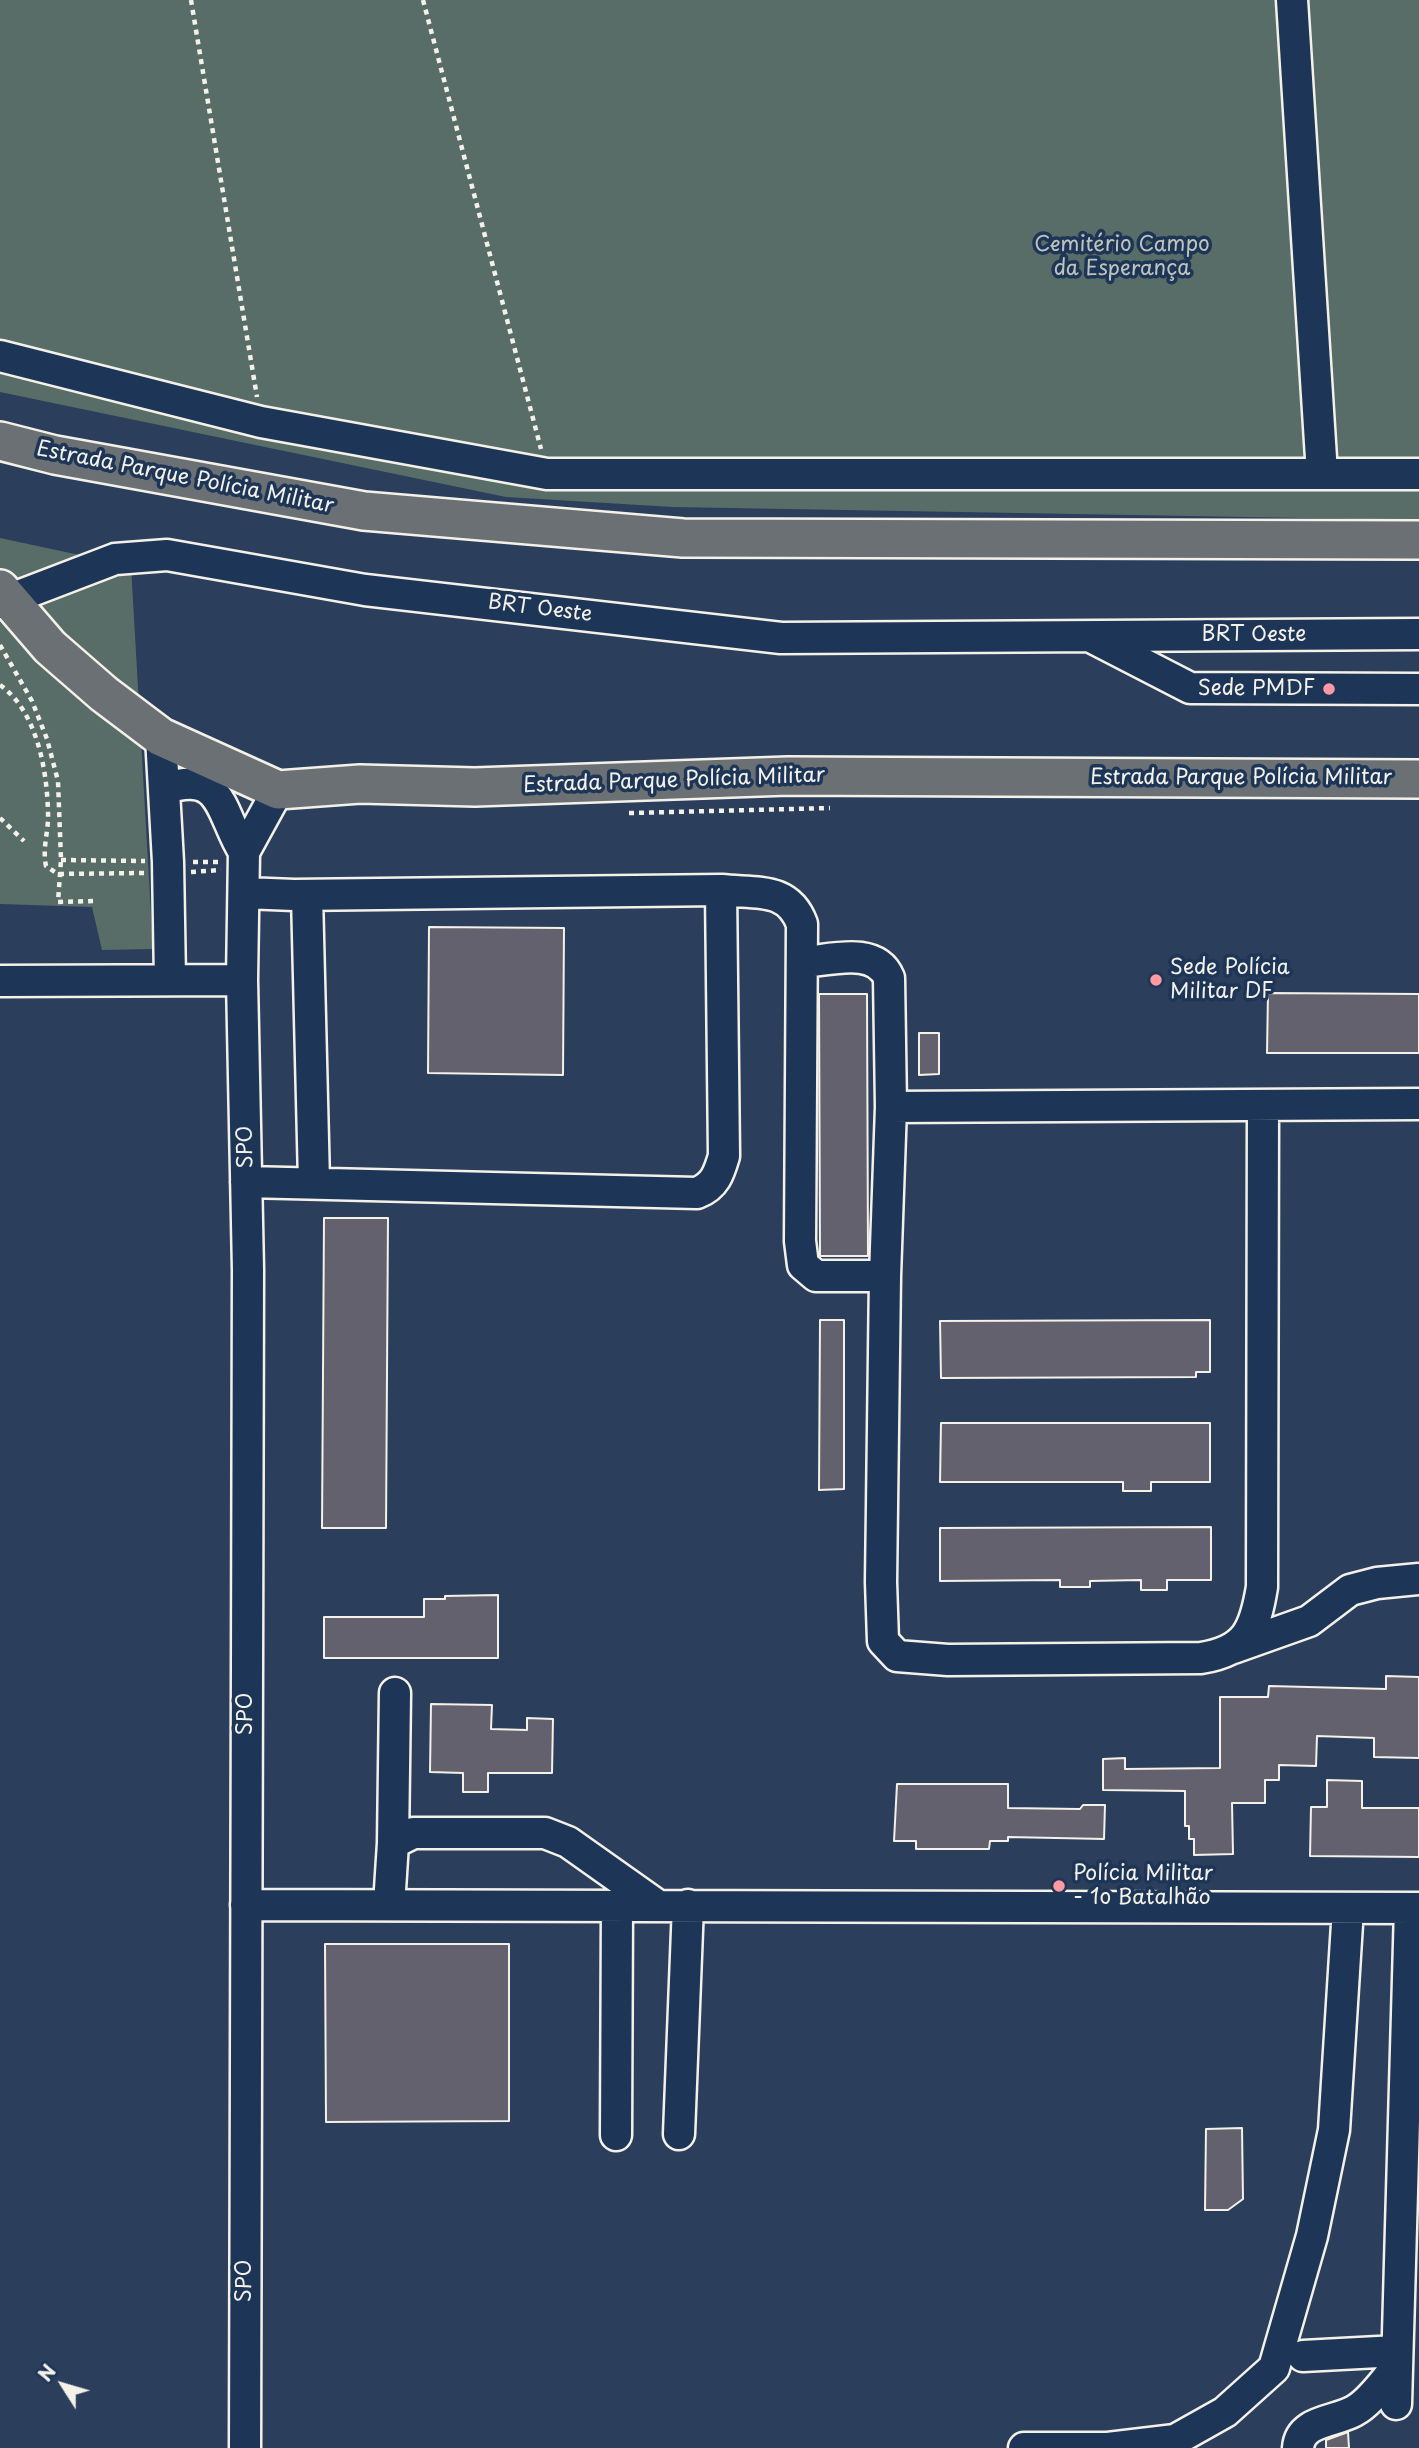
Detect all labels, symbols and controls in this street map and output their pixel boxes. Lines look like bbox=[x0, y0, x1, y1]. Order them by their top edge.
park label: Cemitério Campo da Esperança bbox=[1034, 232, 1210, 282]
street label: Estrada Parque Polícia Militar bbox=[34, 437, 336, 519]
street label: BRT Oeste bbox=[486, 590, 594, 628]
street label: BRT Oeste bbox=[1202, 622, 1306, 648]
place label: Sede PMDF bbox=[1198, 676, 1315, 702]
marker: Sede PMDF bbox=[1321, 681, 1337, 697]
street label: Estrada Parque Polícia Militar bbox=[523, 763, 825, 799]
street label: Estrada Parque Polícia Militar bbox=[1090, 765, 1392, 791]
place label: Sede Polícia Militar DF bbox=[1170, 955, 1290, 1005]
marker: Sede Polícia Militar DF bbox=[1148, 972, 1164, 988]
street label: SPO bbox=[233, 1125, 259, 1169]
street label: SPO bbox=[233, 1693, 259, 1735]
place label: Polícia Militar - 1o Batalhão bbox=[1073, 1861, 1213, 1911]
marker: Polícia Militar - 1o Batalhão bbox=[1051, 1878, 1067, 1894]
street label: SPO bbox=[232, 2260, 258, 2302]
north arrow bbox=[28, 2350, 98, 2420]
text: N bbox=[31, 2358, 62, 2387]

